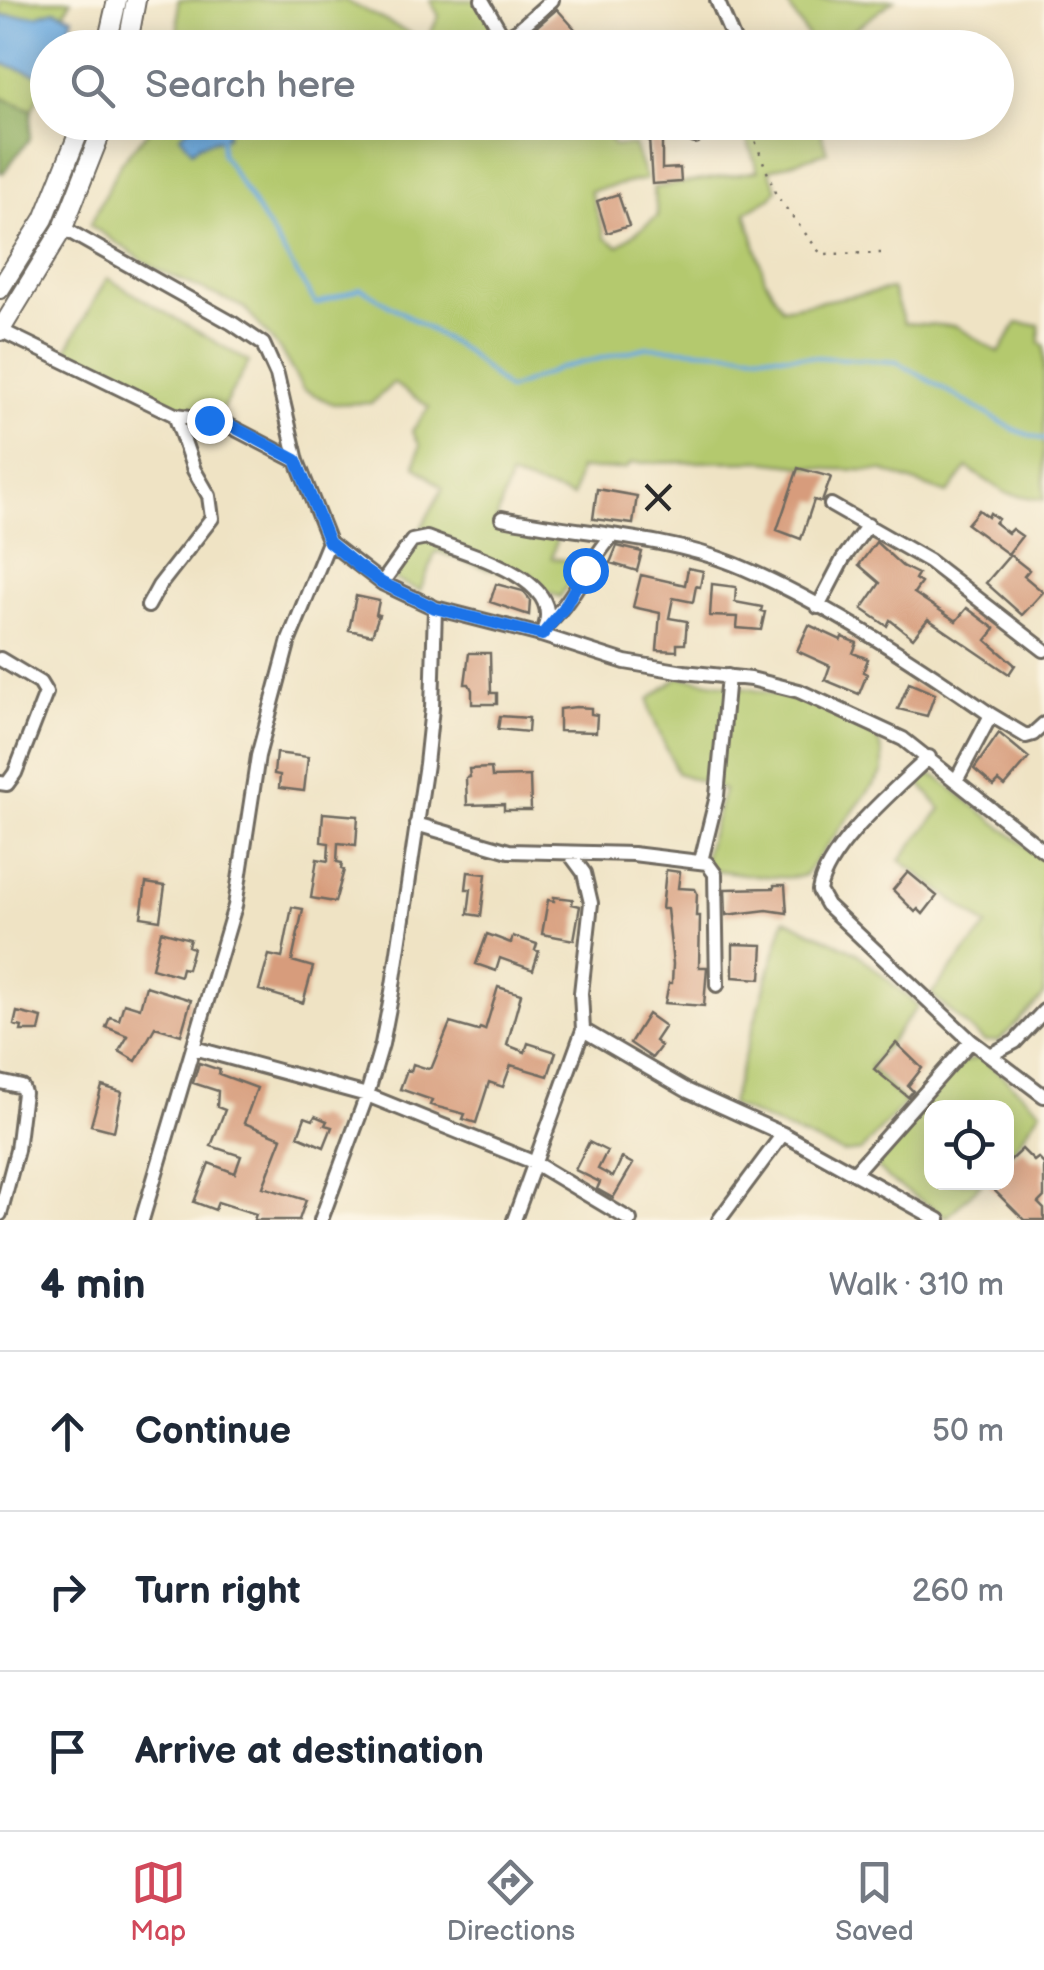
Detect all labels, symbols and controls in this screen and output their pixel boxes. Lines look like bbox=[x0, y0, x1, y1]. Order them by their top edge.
search box bbox=[30, 30, 1014, 140]
icon: search bbox=[65, 58, 120, 113]
text: Search here bbox=[145, 63, 356, 108]
route end bbox=[187, 398, 233, 444]
route start bbox=[563, 548, 609, 594]
map controls bbox=[924, 1100, 1014, 1190]
button: locate bbox=[924, 1100, 1014, 1190]
text: 4 min bbox=[40, 1260, 146, 1311]
text: Walk · 310 m bbox=[829, 1266, 1004, 1305]
icon: ahead bbox=[40, 1404, 95, 1459]
text: Continue bbox=[135, 1409, 291, 1454]
text: 50 m bbox=[932, 1412, 1004, 1451]
icon: right bbox=[40, 1564, 95, 1619]
text: Turn right bbox=[135, 1569, 300, 1614]
text: 260 m bbox=[912, 1572, 1004, 1611]
icon: arrive bbox=[40, 1724, 95, 1779]
text: Arrive at destination bbox=[135, 1729, 484, 1774]
tab: Map bbox=[130, 1855, 186, 1948]
tab: Directions bbox=[446, 1855, 575, 1948]
tab: Saved bbox=[835, 1855, 914, 1948]

